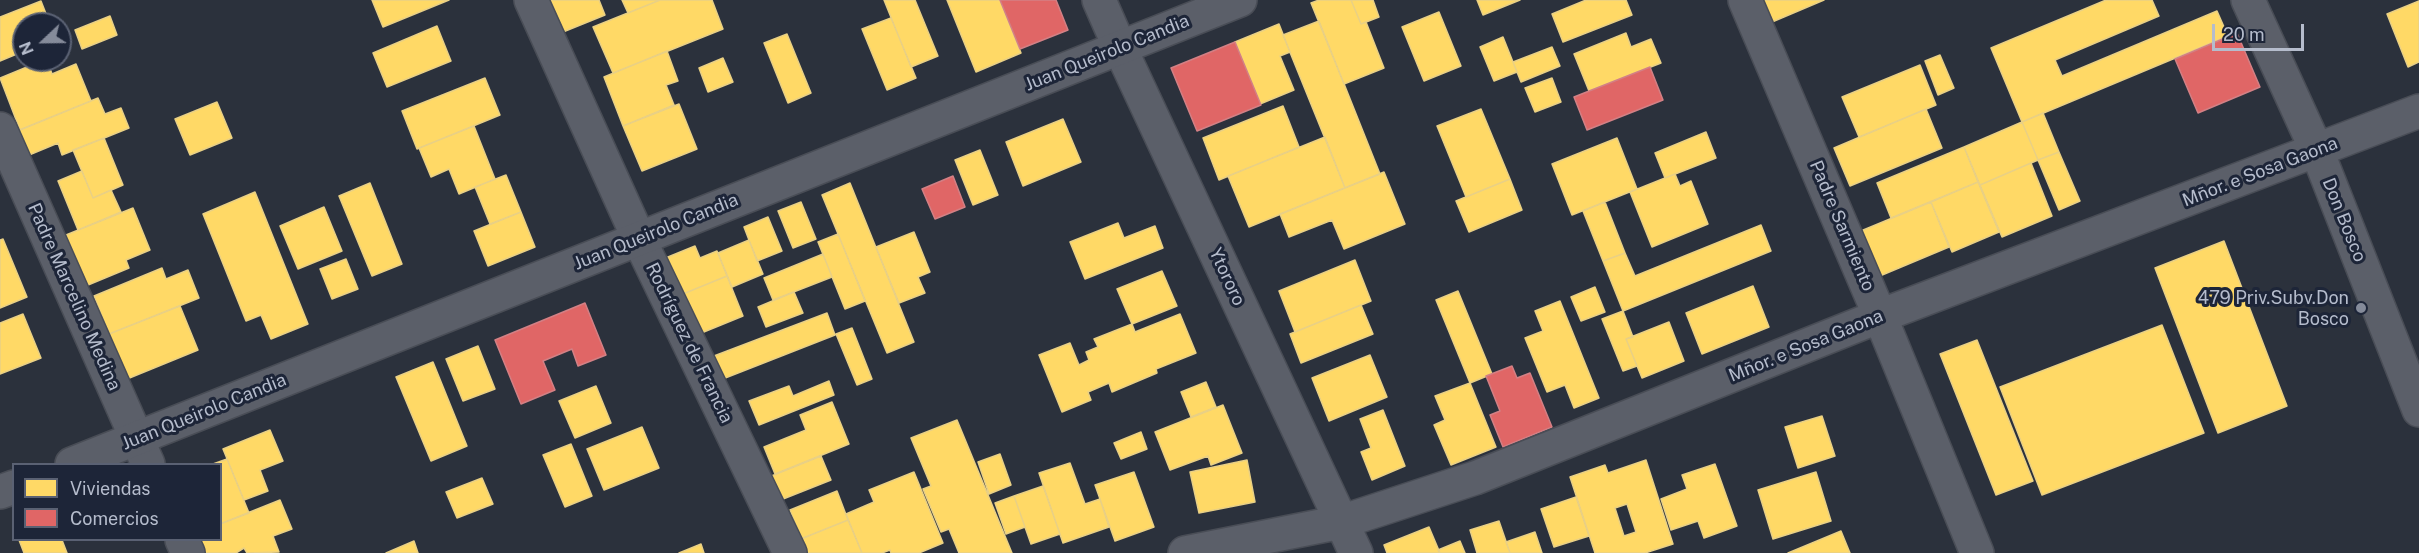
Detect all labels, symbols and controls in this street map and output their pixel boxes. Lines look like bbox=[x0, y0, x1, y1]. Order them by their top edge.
street label: Juan Queirolo Candia bbox=[1022, 10, 1192, 96]
north arrow bbox=[12, 12, 72, 72]
scale bar bbox=[2215, 12, 2306, 50]
text: 20 m bbox=[2223, 24, 2265, 45]
text: N bbox=[16, 39, 38, 58]
street label: Mñor. e Sosa Gaona bbox=[2179, 132, 2341, 212]
street label: Padre Sarmiento bbox=[1805, 157, 1879, 295]
street label: Don Bosco bbox=[2317, 175, 2371, 265]
street label: Juan Queirolo Candia bbox=[571, 189, 741, 275]
street label: Padre Marcelino Medina bbox=[23, 200, 125, 394]
street label: Ytororo bbox=[1204, 245, 1250, 309]
street label: Rodríguez de Francia bbox=[641, 259, 737, 427]
place label: 479 Priv.Subv.Don Bosco bbox=[2198, 287, 2349, 330]
marker: 479 Priv.Subv.Don Bosco bbox=[2354, 301, 2368, 315]
street label: Mñor. e Sosa Gaona bbox=[1726, 305, 1886, 387]
street label: Juan Queirolo Candia bbox=[119, 369, 289, 455]
legend bbox=[12, 463, 222, 541]
text: Viviendas bbox=[70, 478, 150, 499]
text: Comercios bbox=[70, 508, 159, 529]

